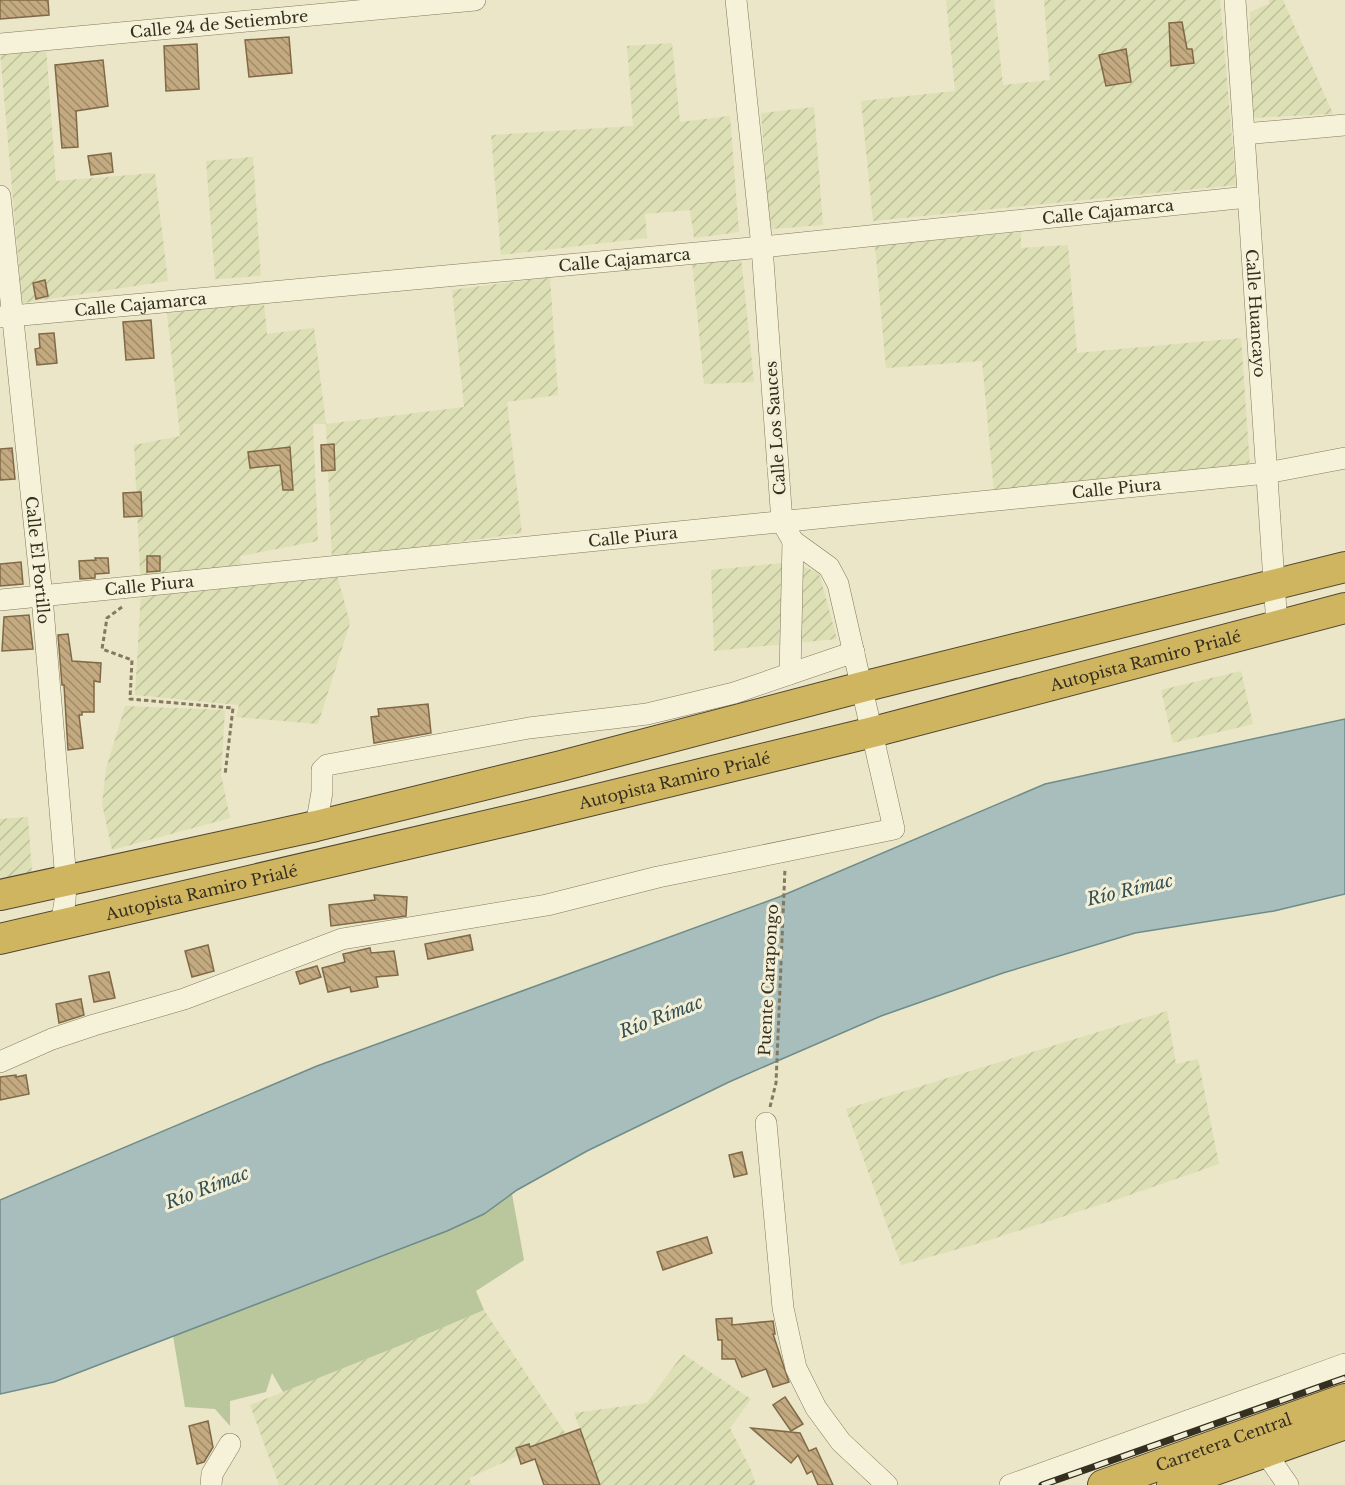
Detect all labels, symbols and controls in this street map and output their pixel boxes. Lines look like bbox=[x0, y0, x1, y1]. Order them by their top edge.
street label: Calle 24 de Setiembre bbox=[129, 6, 309, 42]
street label: Calle Cajamarca bbox=[1041, 195, 1175, 228]
street label: Calle Cajamarca bbox=[558, 244, 691, 276]
street label: Calle Huancayo bbox=[1242, 249, 1270, 378]
street label: Calle Cajamarca bbox=[74, 288, 207, 320]
street label: Calle Los Sauces bbox=[760, 360, 790, 496]
street label: Calle Piura bbox=[1071, 474, 1162, 503]
street label: Calle El Portillo bbox=[21, 495, 54, 625]
street label: Calle Piura bbox=[587, 522, 679, 551]
street label: Calle Piura bbox=[104, 571, 195, 599]
street label: Autopista Ramiro Prialé bbox=[1047, 626, 1243, 695]
street label: Autopista Ramiro Prialé bbox=[576, 747, 772, 813]
street label: Autopista Ramiro Prialé bbox=[103, 860, 300, 924]
water label: Río Rímac bbox=[1084, 869, 1175, 911]
street label: Puente Carapongo bbox=[754, 903, 782, 1057]
water label: Río Rímac bbox=[615, 991, 706, 1043]
water label: Río Rímac bbox=[161, 1162, 252, 1214]
street label: Carretera Central bbox=[1153, 1409, 1294, 1476]

